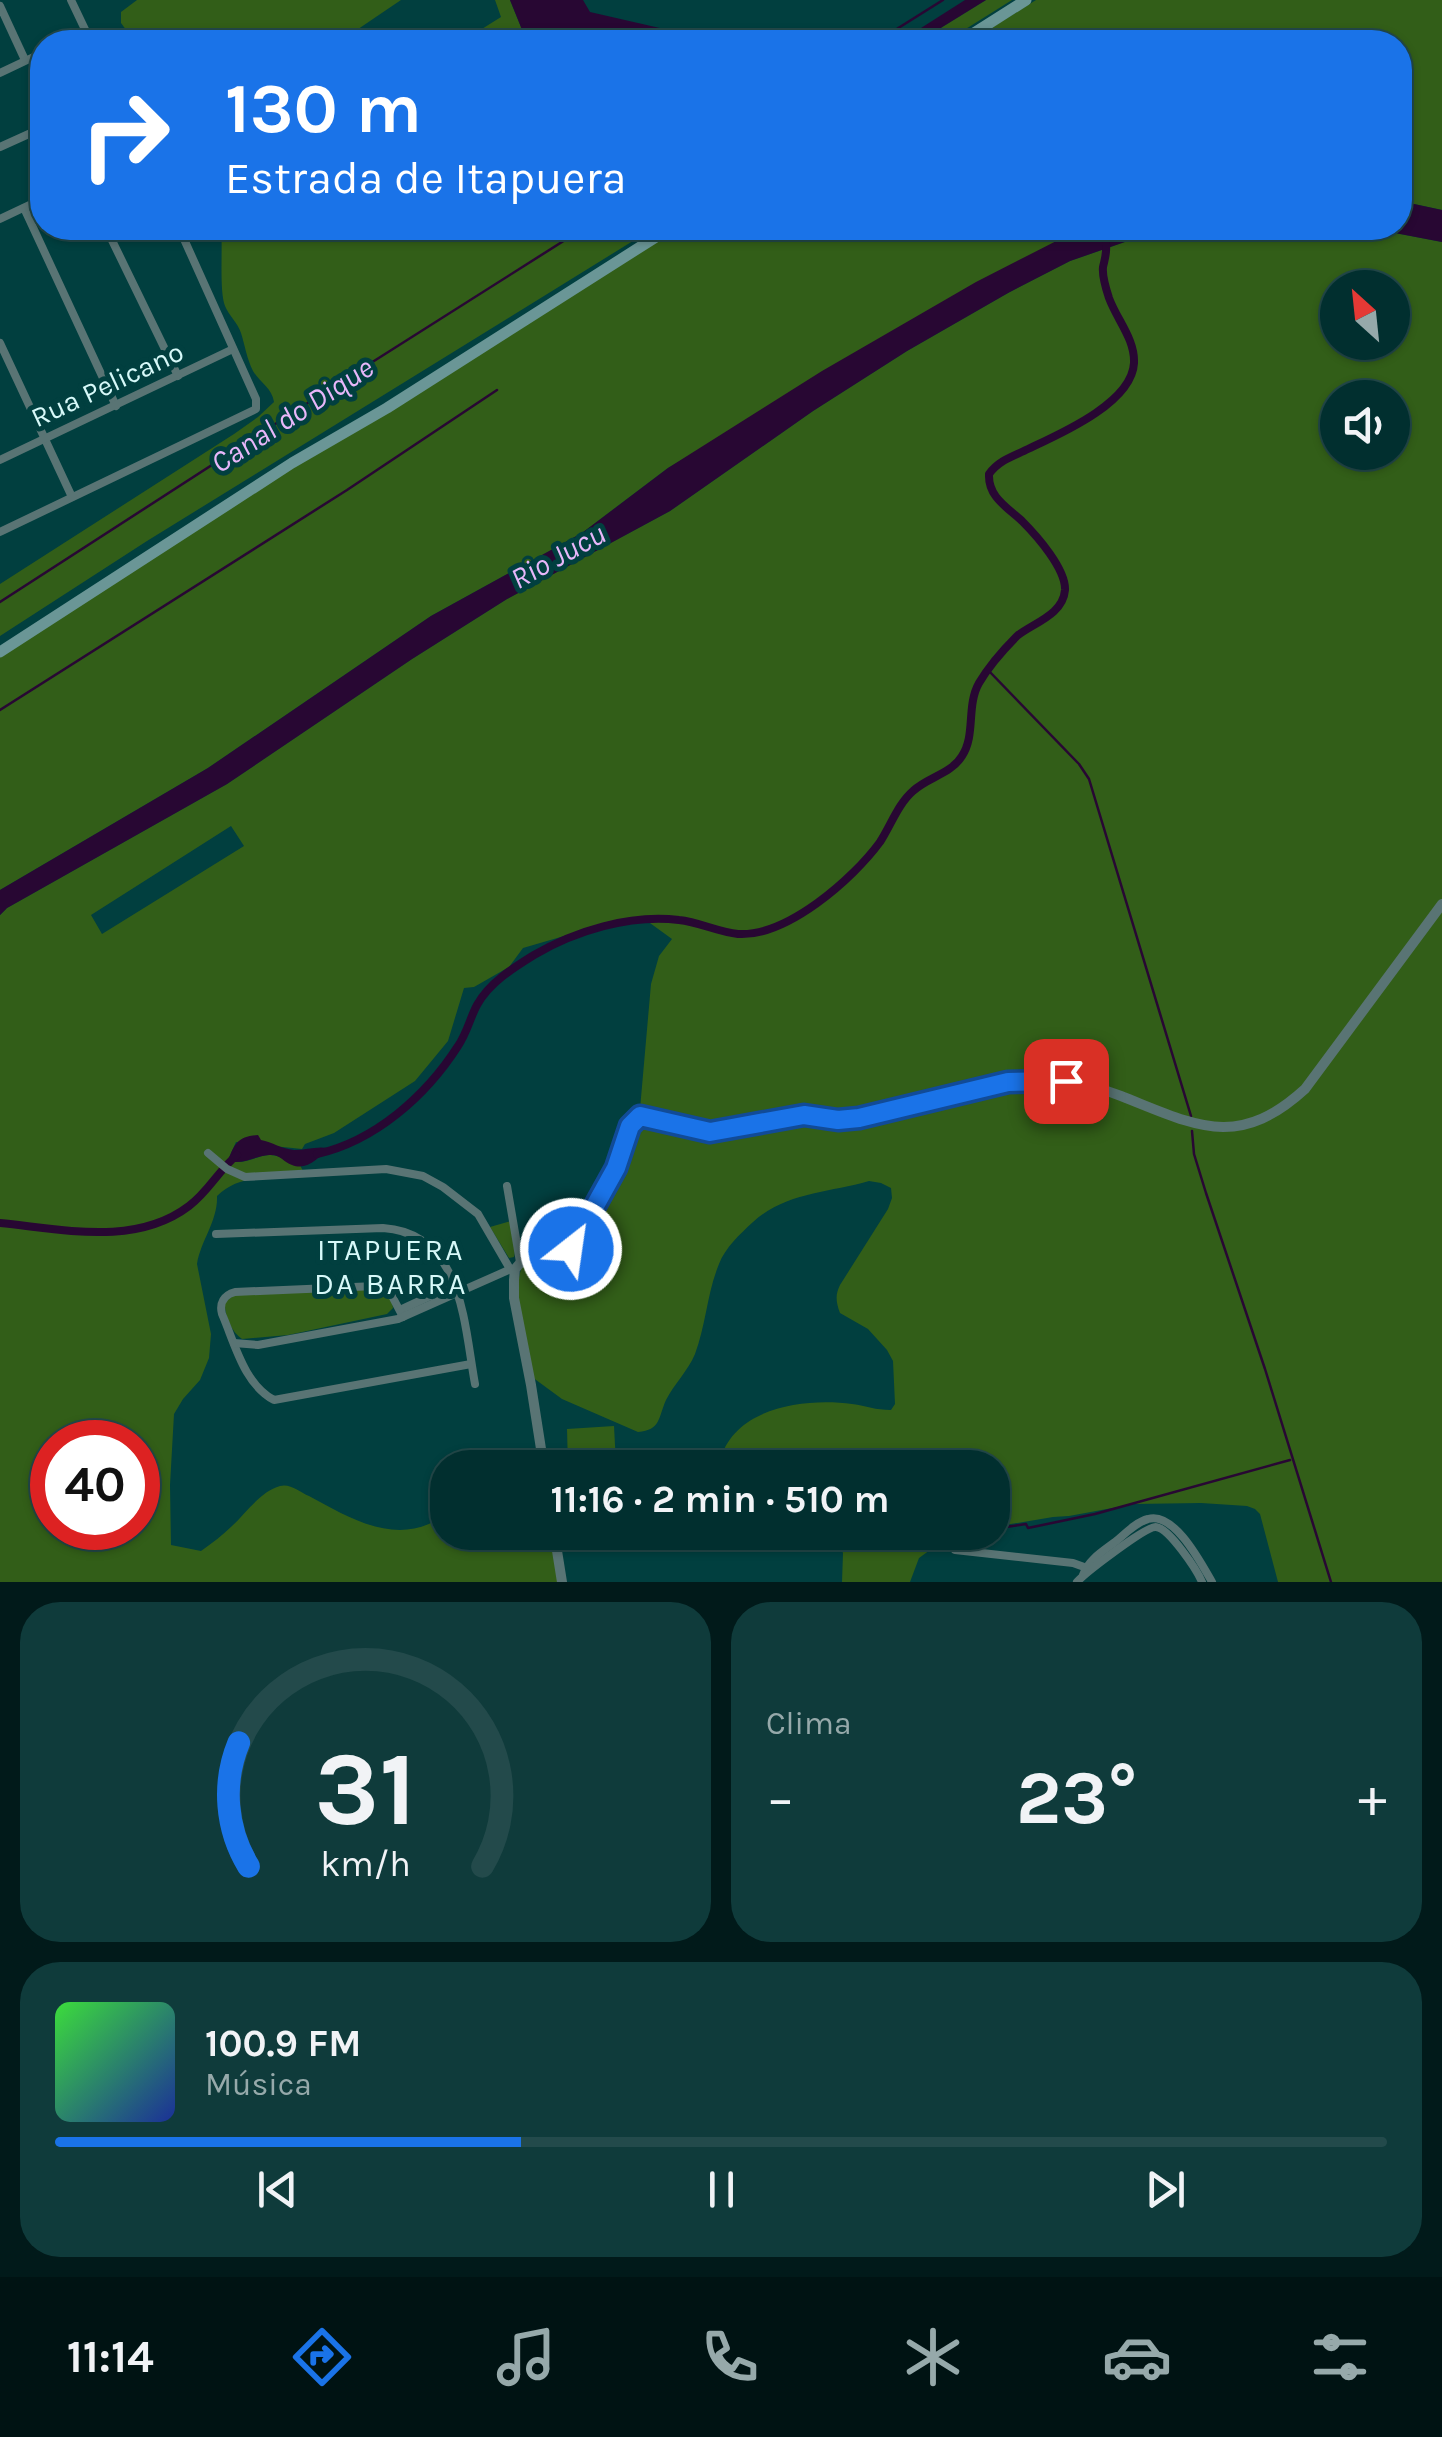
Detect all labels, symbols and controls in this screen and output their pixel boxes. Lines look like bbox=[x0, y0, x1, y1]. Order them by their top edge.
text: 130 m bbox=[225, 68, 422, 150]
icon: right bbox=[60, 70, 190, 200]
text: Estrada de Itapuera bbox=[225, 152, 626, 204]
north arrow bbox=[1320, 270, 1410, 360]
map controls bbox=[1320, 270, 1410, 470]
street label: Rua Pelicano bbox=[26, 335, 189, 434]
water label: Canal do Dique bbox=[204, 349, 380, 481]
button: sound bbox=[1320, 380, 1410, 470]
water label: Rio Jucu bbox=[504, 515, 612, 597]
pin bbox=[1024, 1039, 1109, 1124]
icon: arrive bbox=[1039, 1054, 1094, 1109]
position arrow bbox=[519, 1197, 623, 1301]
district label: ITAPUERA DA BARRA bbox=[314, 1232, 468, 1302]
speed limit sign: 40 bbox=[30, 1420, 160, 1550]
text: 11:16 · 2 min · 510 m bbox=[551, 1477, 889, 1522]
text: Clima bbox=[766, 1705, 852, 1742]
text: 31 bbox=[315, 1729, 416, 1850]
text: 23° bbox=[1016, 1754, 1137, 1842]
text: − bbox=[766, 1766, 795, 1830]
text: + bbox=[1358, 1766, 1387, 1830]
text: km/h bbox=[320, 1843, 411, 1885]
text: 100.9 FM bbox=[205, 2021, 362, 2066]
text: Música bbox=[205, 2066, 312, 2103]
icon: previous bbox=[250, 2162, 305, 2217]
icon: pause bbox=[694, 2162, 749, 2217]
icon: next bbox=[1138, 2162, 1193, 2217]
icon: directions bbox=[287, 2322, 357, 2392]
icon: music bbox=[491, 2322, 561, 2392]
icon: phone bbox=[695, 2322, 765, 2392]
icon: climate bbox=[898, 2322, 968, 2392]
icon: car bbox=[1102, 2322, 1172, 2392]
icon: filters bbox=[1305, 2322, 1375, 2392]
text: 11:14 bbox=[67, 2331, 154, 2383]

